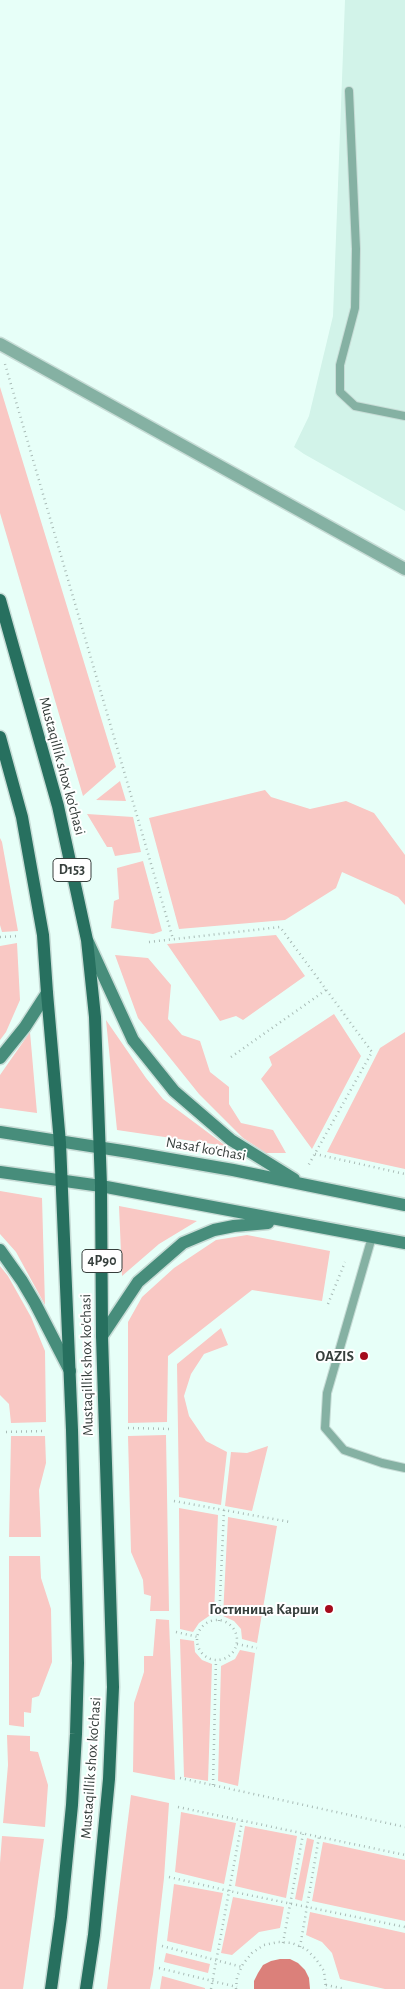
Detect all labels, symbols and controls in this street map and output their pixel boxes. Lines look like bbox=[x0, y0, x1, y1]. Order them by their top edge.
street label: Mustaqillik shox ko'chasi bbox=[35, 695, 89, 837]
road number: D153 bbox=[53, 858, 91, 882]
street label: Nasaf ko‘chasi bbox=[165, 1133, 247, 1165]
road number: 4P90 bbox=[82, 1250, 122, 1272]
street label: Mustaqillik shox ko'chasi bbox=[77, 1294, 97, 1436]
place label: OAZIS bbox=[316, 1347, 354, 1365]
marker: OAZIS bbox=[358, 1350, 370, 1362]
place label: Гостиница Карши bbox=[209, 1600, 319, 1618]
marker: Гостиница Карши bbox=[323, 1603, 335, 1615]
street label: Mustaqillik shox ko'chasi bbox=[77, 1696, 105, 1840]

